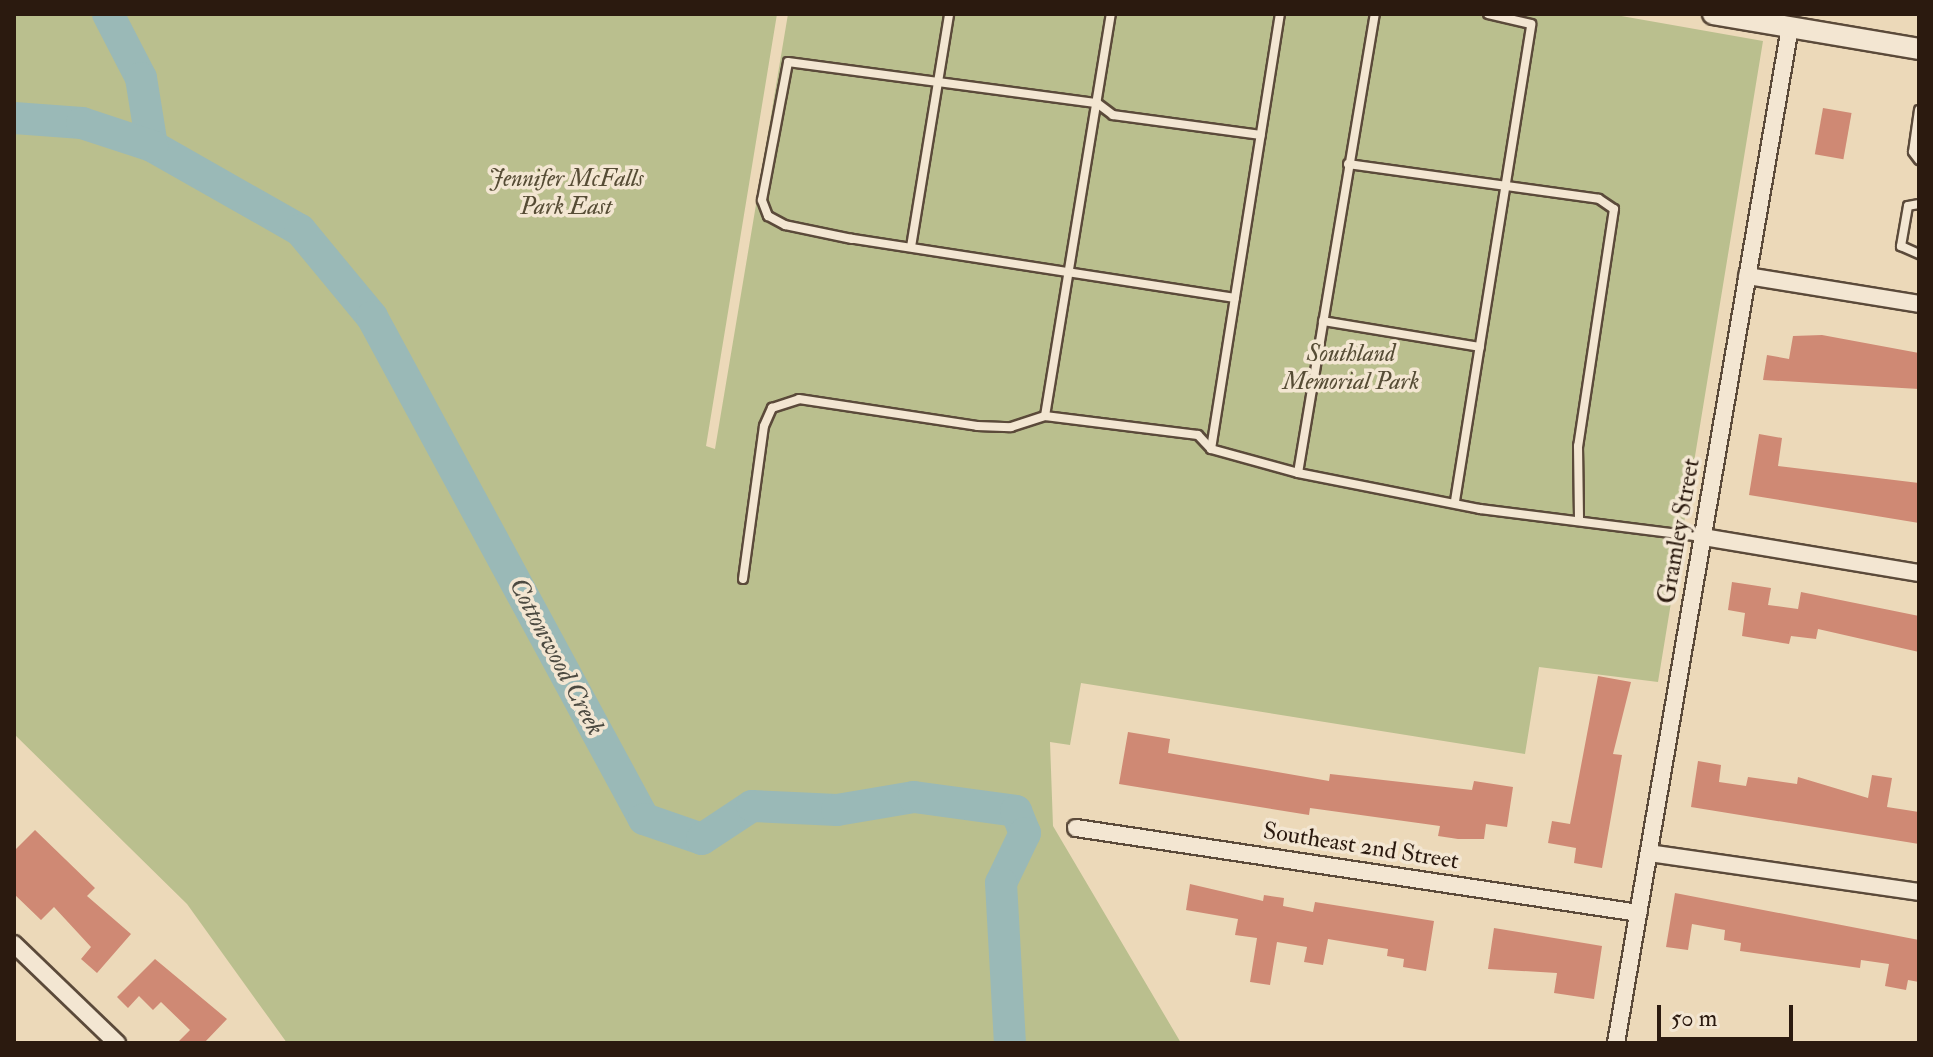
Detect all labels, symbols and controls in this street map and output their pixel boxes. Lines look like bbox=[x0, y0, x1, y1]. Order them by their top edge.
park label: Jennifer McFalls Park East bbox=[488, 165, 644, 221]
park label: Southland Memorial Park bbox=[1283, 340, 1419, 396]
street label: Gramley Street bbox=[1652, 456, 1706, 606]
water label: Cottonwood Creek bbox=[501, 573, 611, 741]
street label: Southeast 2nd Street bbox=[1261, 816, 1461, 876]
scale bar bbox=[1661, 989, 1797, 1039]
text: 50 m bbox=[1671, 1003, 1717, 1034]

